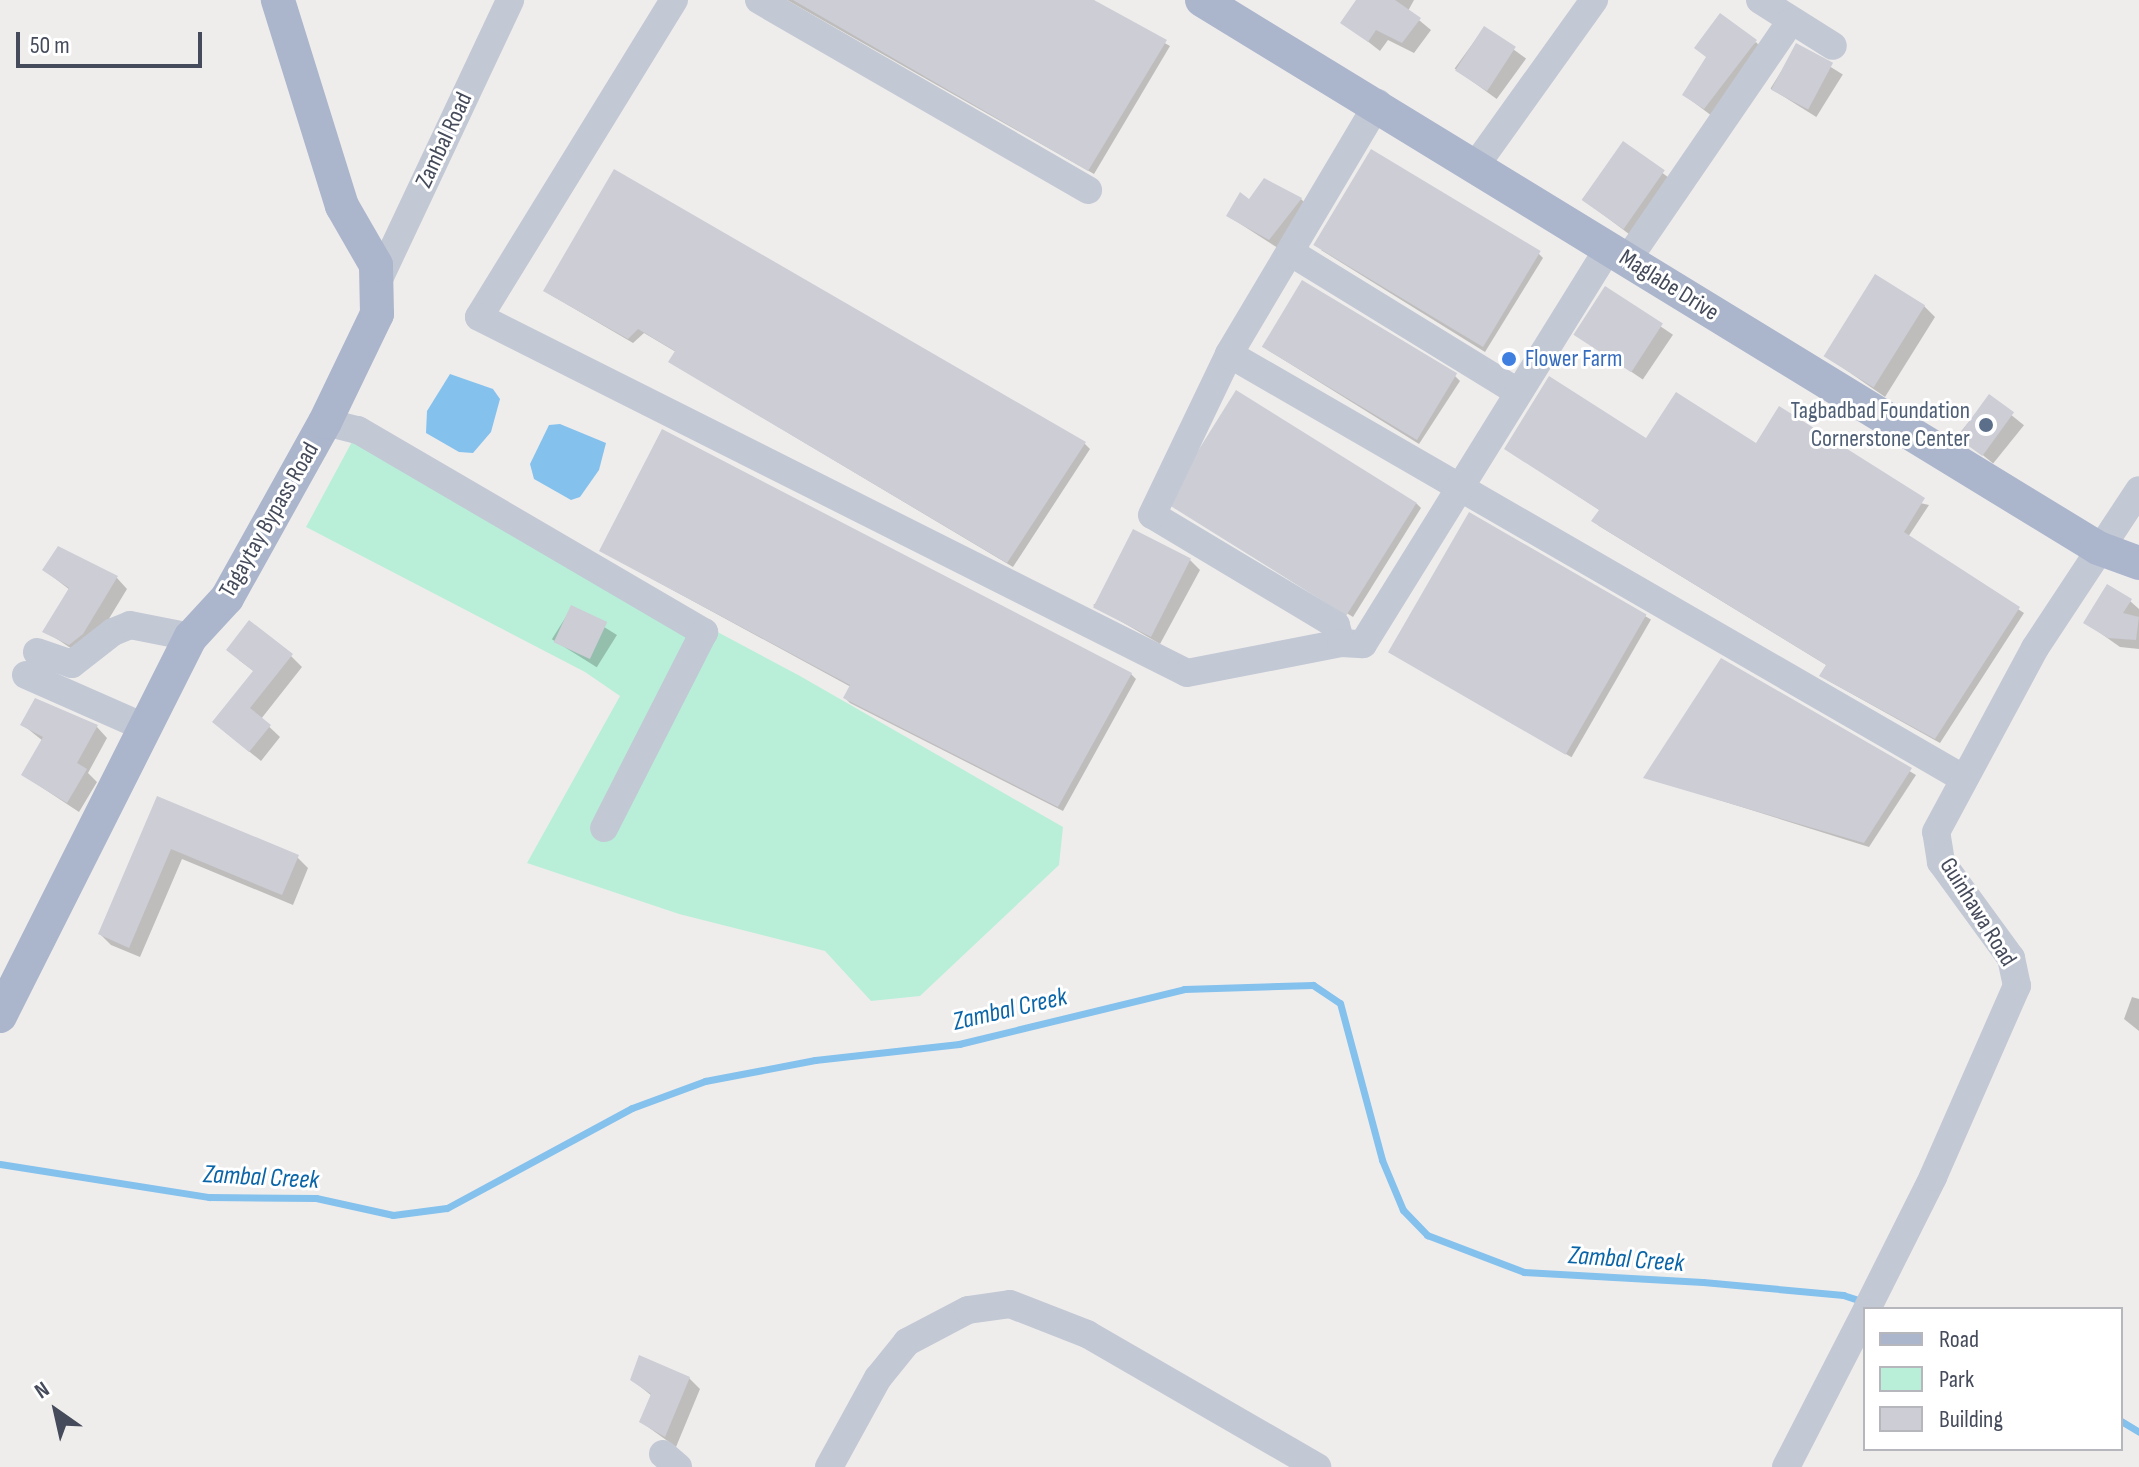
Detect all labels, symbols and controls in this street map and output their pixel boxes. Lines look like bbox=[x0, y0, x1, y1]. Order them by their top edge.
scale bar bbox=[20, 16, 206, 66]
text: 50 m bbox=[30, 31, 70, 60]
street label: Zambal Road bbox=[409, 88, 479, 192]
street label: Maglabe Drive bbox=[1614, 243, 1724, 327]
place label: Flower Farm bbox=[1525, 345, 1622, 373]
marker: Flower Farm bbox=[1500, 350, 1518, 368]
place label: Tagbadbad Foundation Cornerstone Center bbox=[1791, 397, 1970, 453]
marker: Tagbadbad Foundation Cornerstone Center bbox=[1977, 416, 1995, 434]
street label: Tagaytay Bypass Road bbox=[213, 437, 325, 603]
street label: Guinhawa Road bbox=[1933, 852, 2023, 972]
water label: Zambal Creek bbox=[950, 982, 1070, 1038]
water label: Zambal Creek bbox=[202, 1159, 320, 1197]
water label: Zambal Creek bbox=[1567, 1240, 1685, 1280]
legend bbox=[1863, 1307, 2123, 1451]
text: Road bbox=[1939, 1325, 1979, 1354]
text: Park bbox=[1939, 1365, 1974, 1394]
north arrow bbox=[16, 1371, 96, 1451]
text: N bbox=[30, 1376, 55, 1405]
text: Building bbox=[1939, 1405, 2003, 1434]

